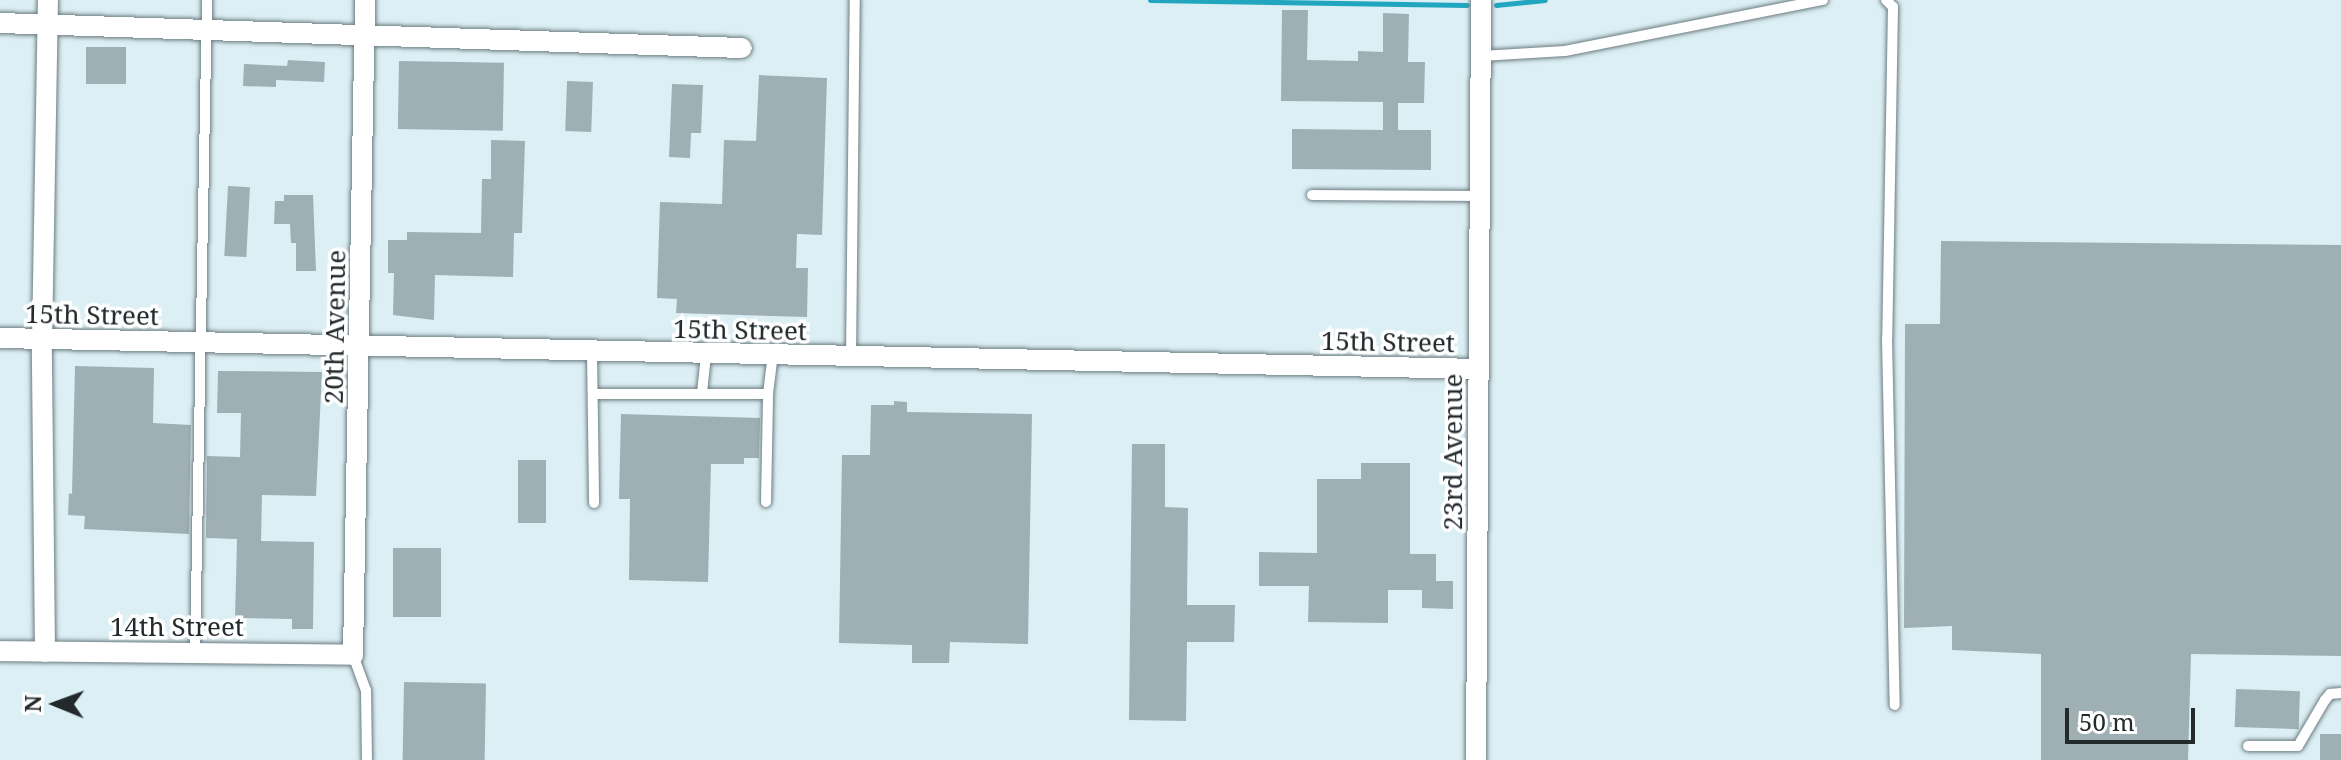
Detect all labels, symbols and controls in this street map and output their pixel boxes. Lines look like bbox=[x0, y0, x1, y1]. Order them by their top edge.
street label: 20th Avenue bbox=[318, 250, 352, 404]
street label: 15th Street bbox=[25, 298, 159, 332]
street label: 15th Street bbox=[673, 313, 807, 347]
street label: 15th Street bbox=[1321, 325, 1455, 359]
street label: 23rd Avenue bbox=[1437, 374, 1469, 530]
street label: 14th Street bbox=[110, 611, 244, 643]
north arrow bbox=[16, 664, 96, 744]
scale bar bbox=[2069, 692, 2199, 742]
text: N bbox=[17, 695, 47, 713]
text: 50 m bbox=[2079, 705, 2135, 738]

